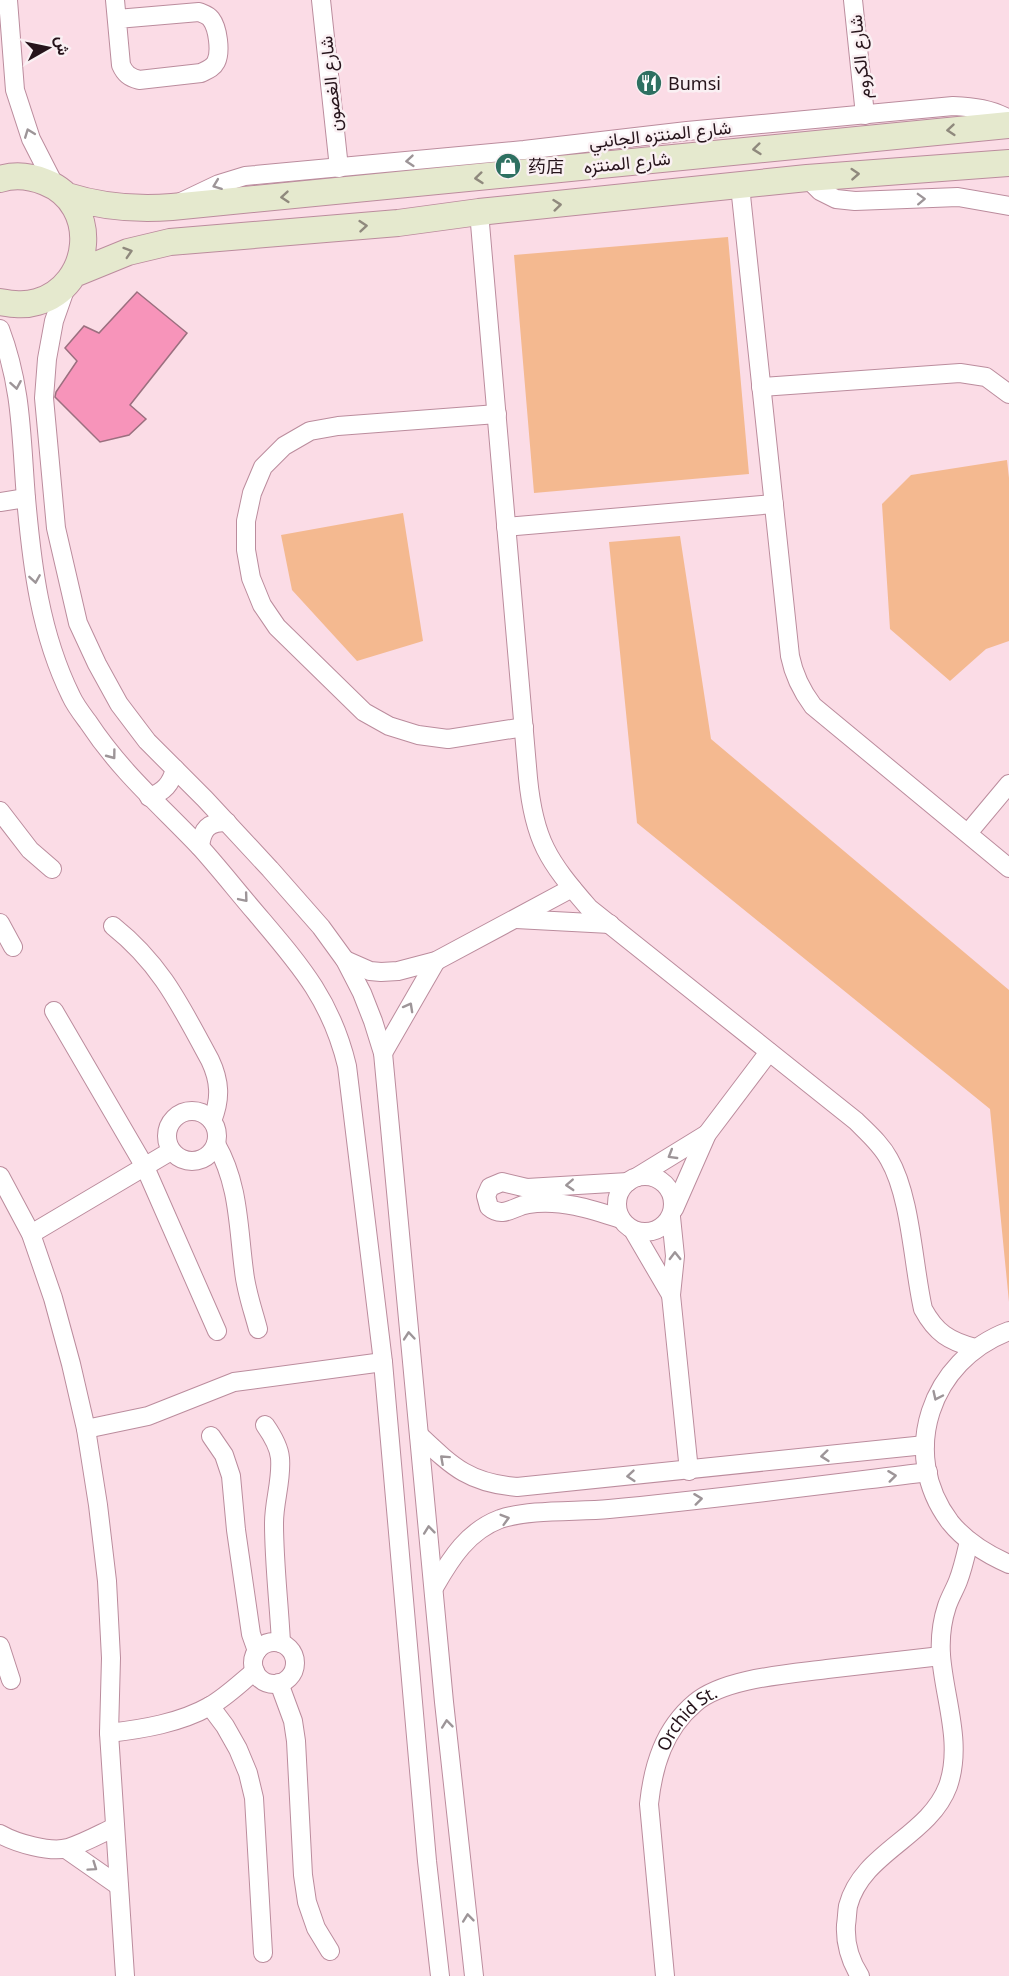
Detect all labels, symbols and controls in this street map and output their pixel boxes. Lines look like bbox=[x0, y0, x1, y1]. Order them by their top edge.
street label: شارع الكروم bbox=[843, 13, 876, 100]
north arrow bbox=[18, 18, 78, 78]
text: ش bbox=[50, 34, 75, 57]
street label: شارع الغصون bbox=[313, 35, 348, 133]
restaurant icon: Bumsi bbox=[634, 68, 664, 98]
place label: Bumsi bbox=[668, 71, 721, 95]
street label: شارع المنتزه الجانبي bbox=[588, 115, 733, 157]
one-way arrow bbox=[946, 123, 955, 136]
one-way arrow bbox=[24, 129, 36, 140]
one-way arrow bbox=[752, 142, 761, 155]
street label: شارع المنتزه bbox=[582, 145, 672, 179]
shop icon: 药店 bbox=[493, 151, 523, 181]
one-way arrow bbox=[405, 154, 414, 167]
place label: 药店 bbox=[528, 154, 564, 178]
one-way arrow bbox=[851, 168, 860, 181]
one-way arrow bbox=[475, 171, 484, 184]
one-way arrow bbox=[212, 178, 223, 190]
one-way arrow bbox=[281, 190, 290, 203]
one-way arrow bbox=[917, 192, 926, 205]
one-way arrow bbox=[552, 199, 562, 211]
one-way arrow bbox=[359, 220, 368, 233]
one-way arrow bbox=[122, 247, 133, 260]
one-way arrow bbox=[9, 379, 22, 389]
one-way arrow bbox=[29, 574, 41, 583]
one-way arrow bbox=[104, 748, 115, 759]
one-way arrow bbox=[236, 891, 247, 902]
one-way arrow bbox=[401, 1002, 413, 1013]
one-way arrow bbox=[668, 1148, 678, 1160]
one-way arrow bbox=[565, 1179, 574, 1192]
one-way arrow bbox=[669, 1252, 681, 1261]
one-way arrow bbox=[403, 1331, 416, 1340]
one-way arrow bbox=[932, 1390, 944, 1401]
one-way arrow bbox=[821, 1449, 830, 1462]
one-way arrow bbox=[440, 1455, 451, 1466]
one-way arrow bbox=[627, 1469, 636, 1482]
one-way arrow bbox=[888, 1471, 897, 1483]
one-way arrow bbox=[694, 1493, 703, 1505]
one-way arrow bbox=[499, 1514, 510, 1526]
one-way arrow bbox=[423, 1525, 435, 1534]
street label: Orchid St. bbox=[651, 1680, 721, 1755]
one-way arrow bbox=[441, 1719, 454, 1729]
one-way arrow bbox=[86, 1860, 97, 1871]
one-way arrow bbox=[463, 1913, 475, 1922]

